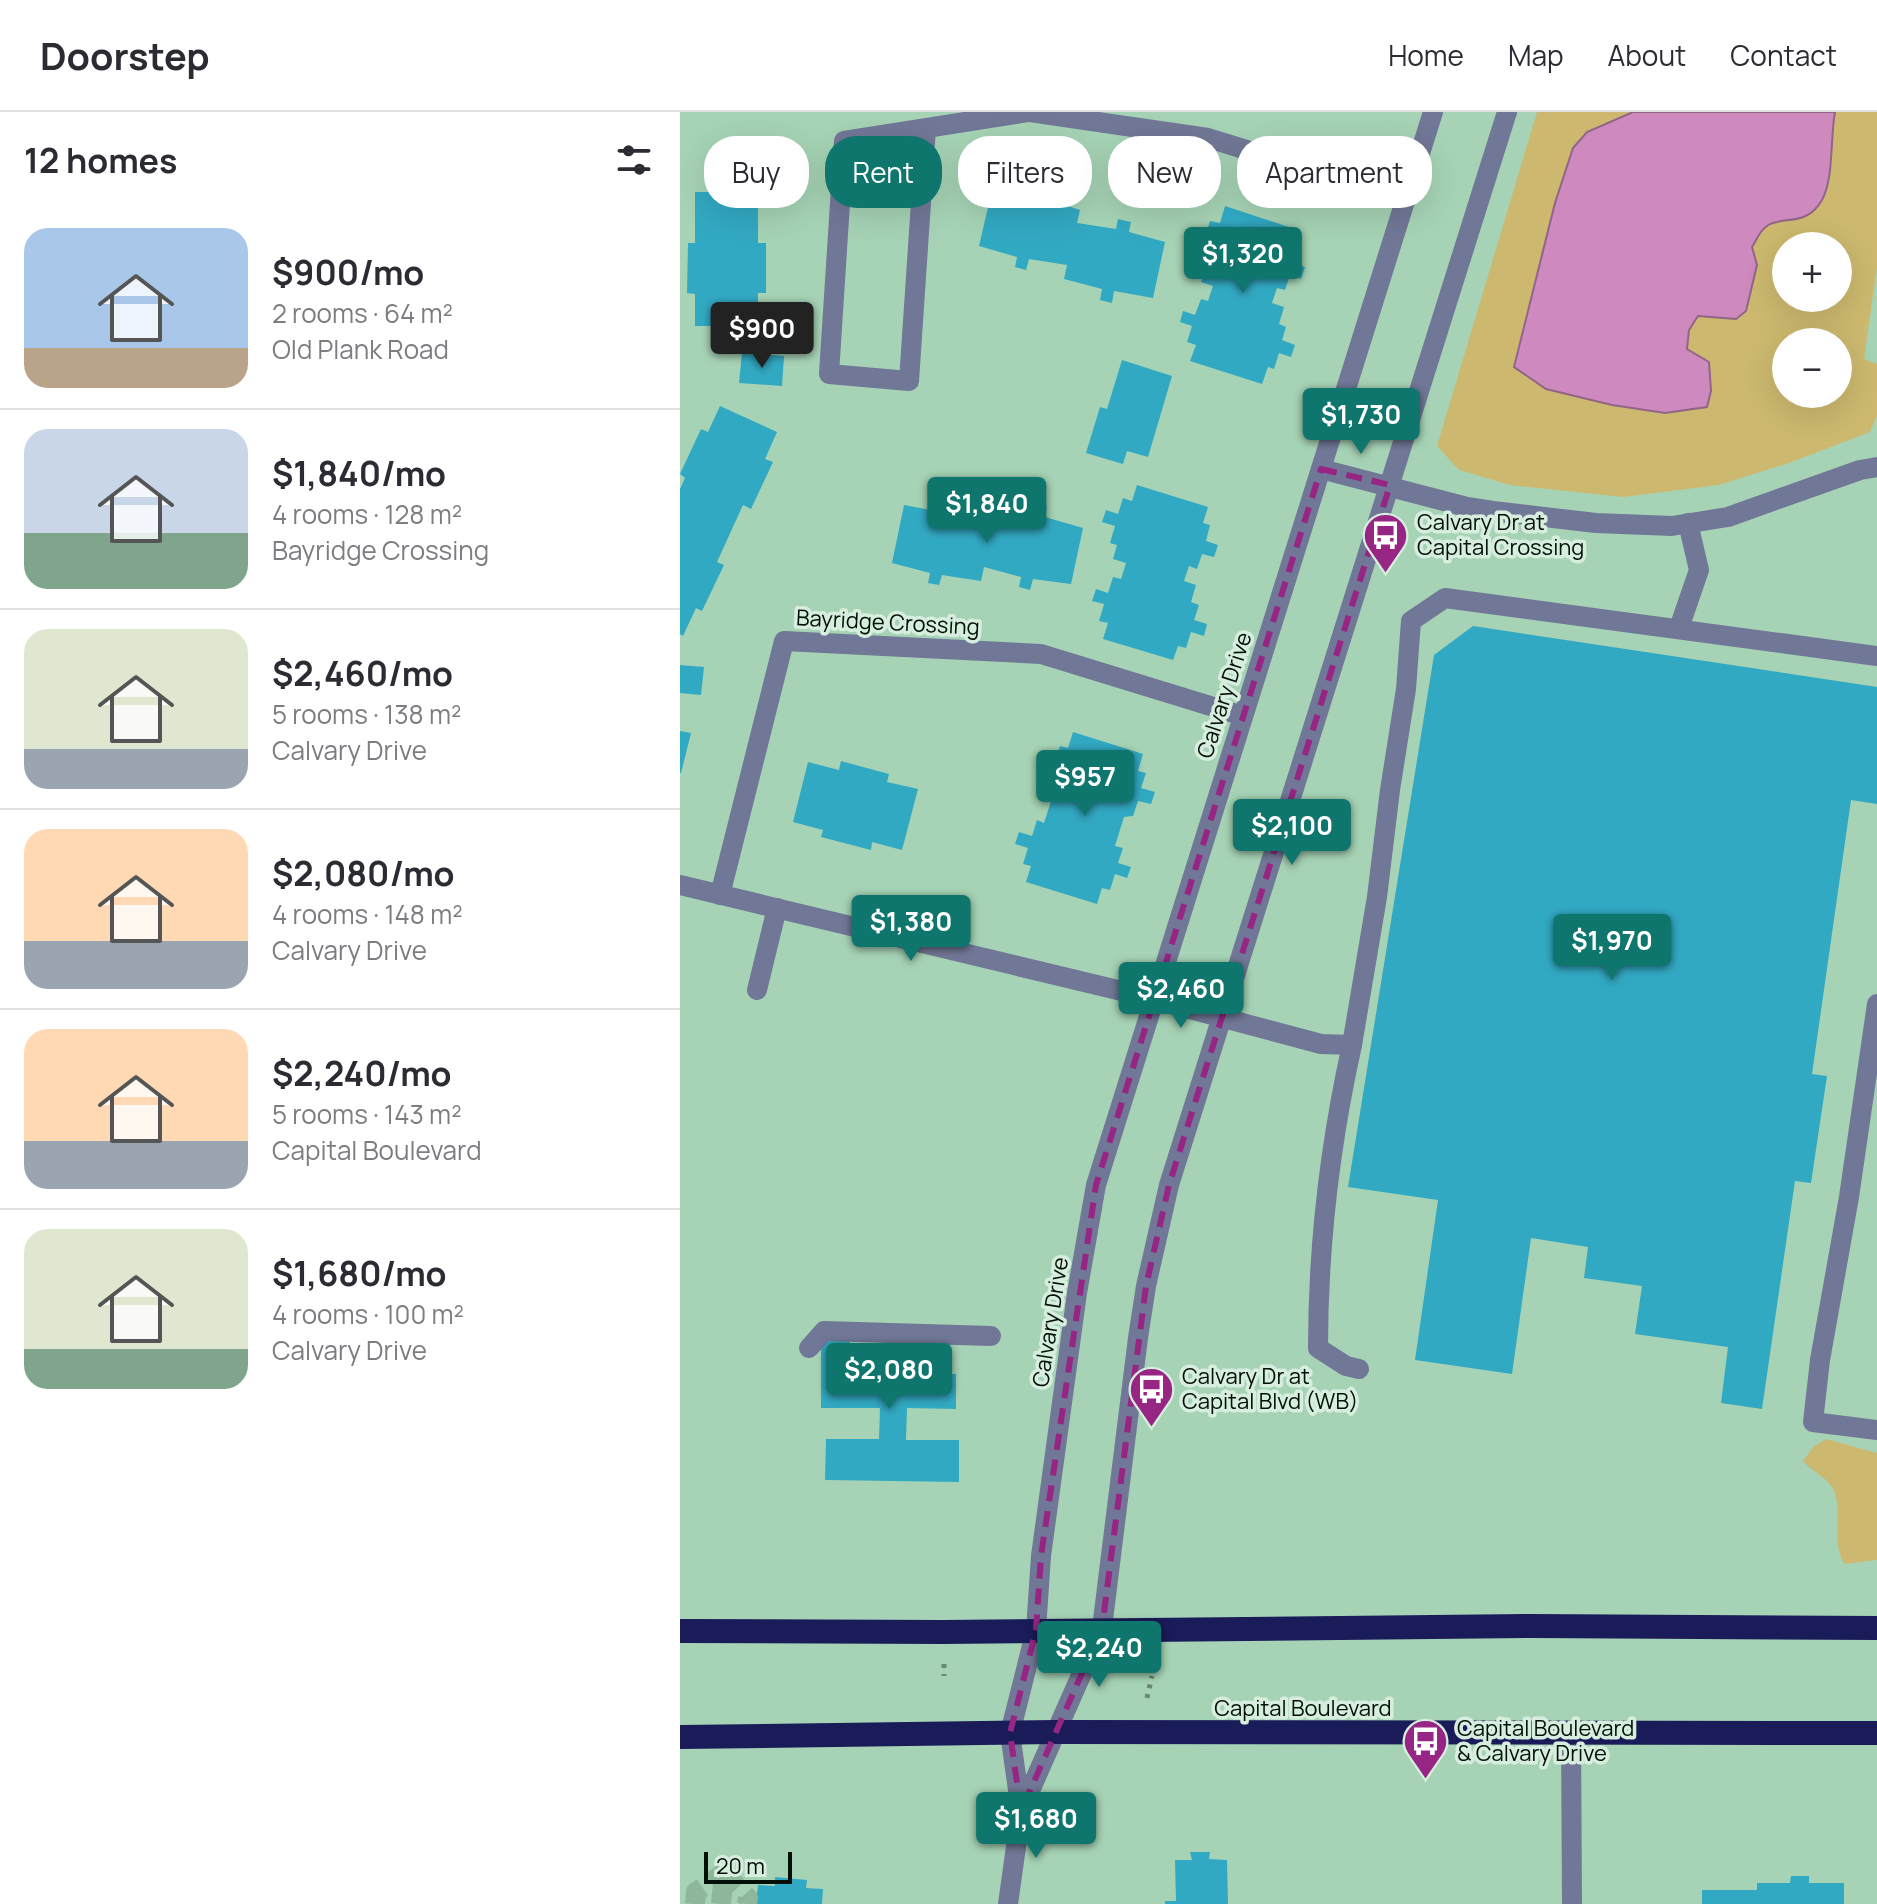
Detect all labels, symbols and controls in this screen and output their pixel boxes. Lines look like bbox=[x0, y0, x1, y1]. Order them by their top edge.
text: Doorstep bbox=[40, 29, 210, 81]
text: Home bbox=[1388, 36, 1464, 74]
text: Map bbox=[1508, 36, 1564, 74]
text: About bbox=[1608, 36, 1686, 74]
text: Contact bbox=[1730, 36, 1837, 74]
chip: Buy bbox=[704, 136, 809, 208]
chip: Rent bbox=[825, 136, 942, 208]
chip: Filters bbox=[958, 136, 1092, 208]
chip: New bbox=[1108, 136, 1221, 208]
chip: Apartment bbox=[1237, 136, 1432, 208]
text: 12 homes bbox=[24, 137, 177, 183]
icon: filters bbox=[612, 138, 656, 182]
pin: $1,320 bbox=[1178, 227, 1308, 295]
map controls bbox=[1772, 232, 1852, 408]
button: + bbox=[1772, 232, 1852, 312]
text: $1,320 bbox=[1202, 235, 1284, 271]
text: $900/mo bbox=[272, 249, 424, 295]
icon: home bbox=[88, 260, 184, 356]
text: 2 rooms · 64 m² bbox=[272, 295, 453, 331]
pin: $900 bbox=[715, 302, 809, 370]
text: $900 bbox=[729, 310, 795, 346]
button: − bbox=[1772, 328, 1852, 408]
text: Old Plank Road bbox=[272, 331, 449, 367]
pin: $1,730 bbox=[1296, 388, 1426, 456]
text: $1,730 bbox=[1321, 396, 1401, 432]
text: $1,840/mo bbox=[272, 450, 446, 496]
icon: home bbox=[88, 461, 184, 557]
pin: $1,840 bbox=[922, 477, 1052, 545]
text: $1,840 bbox=[945, 485, 1029, 521]
text: 4 rooms · 128 m² bbox=[272, 496, 462, 532]
place label: Calvary Dr at Capital Crossing bbox=[1417, 507, 1584, 562]
bus stop icon: Calvary Dr at Capital Crossing bbox=[1362, 511, 1410, 574]
text: Bayridge Crossing bbox=[272, 532, 489, 568]
street label: Bayridge Crossing bbox=[795, 602, 981, 642]
street label: Calvary Drive bbox=[1189, 628, 1259, 762]
text: $2,460/mo bbox=[272, 650, 453, 696]
icon: home bbox=[88, 661, 184, 757]
text: 5 rooms · 138 m² bbox=[272, 696, 461, 732]
text: Calvary Drive bbox=[272, 732, 427, 768]
pin: $957 bbox=[1038, 750, 1132, 818]
text: $957 bbox=[1054, 758, 1116, 794]
pin: $2,100 bbox=[1227, 799, 1357, 867]
text: $2,100 bbox=[1251, 807, 1333, 843]
text: $2,080/mo bbox=[272, 850, 454, 896]
icon: home bbox=[88, 861, 184, 957]
pin: $1,380 bbox=[846, 895, 976, 963]
text: 4 rooms · 148 m² bbox=[272, 896, 463, 932]
text: $1,380 bbox=[870, 903, 952, 939]
pin: $1,970 bbox=[1547, 914, 1677, 982]
text: $1,970 bbox=[1571, 922, 1653, 958]
text: Calvary Drive bbox=[272, 932, 427, 968]
pin: $2,460 bbox=[1116, 962, 1246, 1030]
text: $2,460 bbox=[1137, 970, 1225, 1006]
text: $2,240/mo bbox=[272, 1050, 452, 1096]
icon: home bbox=[88, 1061, 184, 1157]
text: 5 rooms · 143 m² bbox=[272, 1096, 462, 1132]
text: Capital Boulevard bbox=[272, 1132, 482, 1168]
text: $1,680/mo bbox=[272, 1250, 447, 1296]
street label: Calvary Drive bbox=[1025, 1255, 1075, 1389]
icon: home bbox=[88, 1261, 184, 1357]
text: 4 rooms · 100 m² bbox=[272, 1296, 464, 1332]
text: Calvary Drive bbox=[272, 1332, 427, 1368]
pin: $2,080 bbox=[824, 1343, 954, 1411]
text: $2,080 bbox=[844, 1351, 934, 1387]
place label: Calvary Dr at Capital Blvd (WB) bbox=[1182, 1361, 1358, 1416]
bus stop icon: Calvary Dr at Capital Blvd (WB) bbox=[1127, 1365, 1175, 1428]
pin: $2,240 bbox=[1034, 1621, 1164, 1689]
text: $2,240 bbox=[1055, 1629, 1143, 1665]
street label: Capital Boulevard bbox=[1214, 1693, 1392, 1723]
place label: Capital Boulevard & Calvary Drive bbox=[1457, 1713, 1634, 1768]
bus stop icon: Capital Boulevard & Calvary Drive bbox=[1402, 1717, 1450, 1780]
pin: $1,680 bbox=[971, 1792, 1101, 1860]
text: $1,680 bbox=[994, 1800, 1078, 1836]
scale bar bbox=[704, 1848, 792, 1884]
text: 20 m bbox=[716, 1851, 765, 1881]

